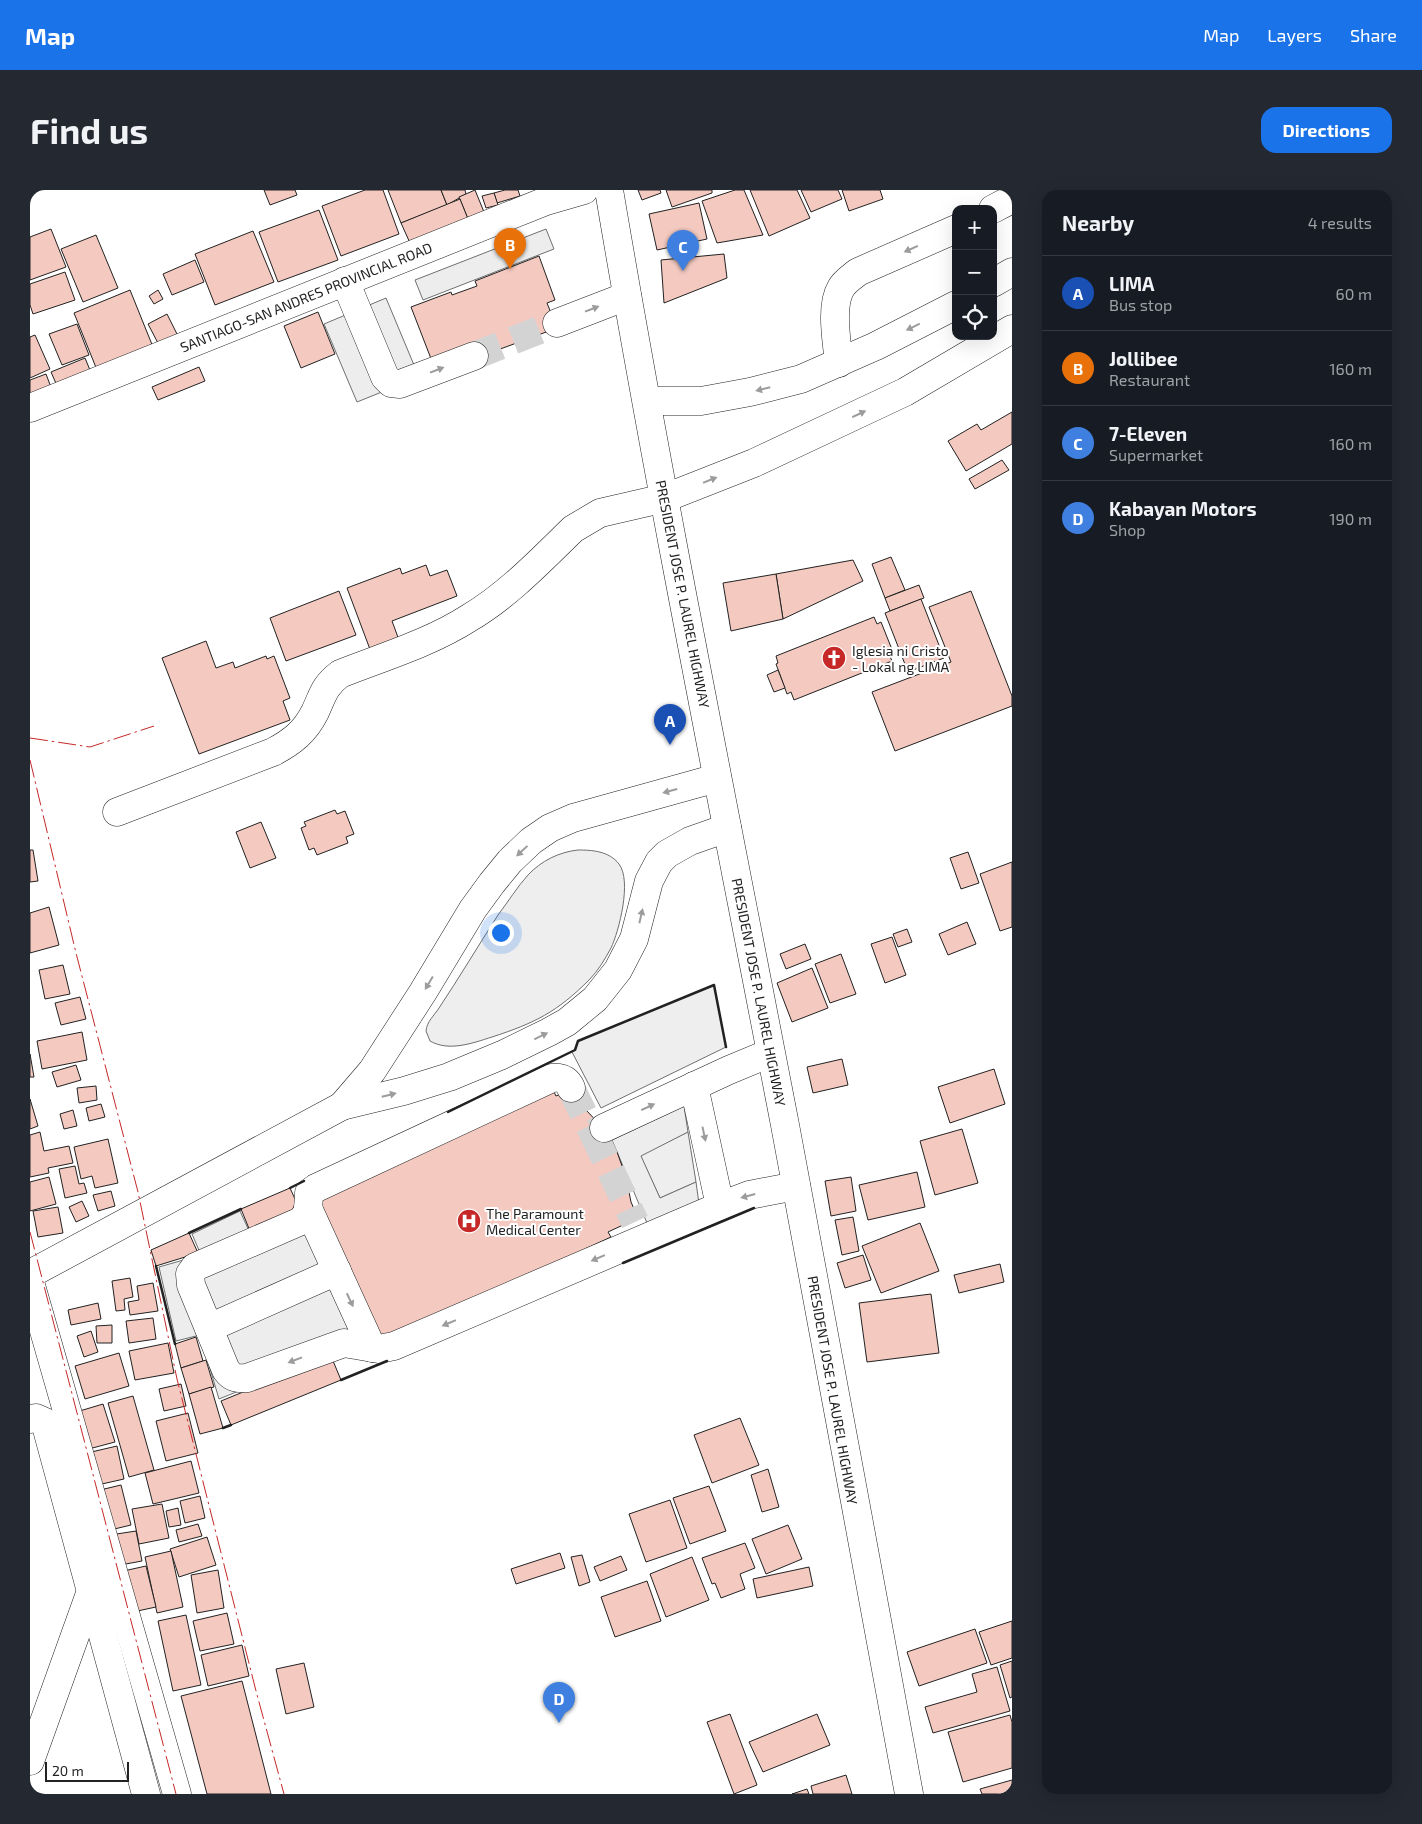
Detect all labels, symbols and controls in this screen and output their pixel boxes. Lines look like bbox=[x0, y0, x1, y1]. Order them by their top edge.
text: Map bbox=[25, 21, 75, 50]
text: Map bbox=[1203, 24, 1239, 46]
text: Layers bbox=[1267, 24, 1322, 46]
text: Share bbox=[1350, 24, 1397, 46]
button: Directions bbox=[1261, 107, 1392, 153]
text: Find us bbox=[30, 109, 148, 151]
map controls bbox=[952, 205, 997, 340]
button: + bbox=[952, 205, 997, 250]
text: Nearby bbox=[1062, 210, 1134, 235]
text: 4 results bbox=[1308, 213, 1372, 232]
pin: B bbox=[494, 228, 526, 269]
pin: C bbox=[667, 230, 699, 271]
street label: SANTIAGO-SAN ANDRES PROVINCIAL ROAD bbox=[178, 238, 434, 356]
one-way arrow bbox=[904, 246, 918, 254]
button: − bbox=[952, 250, 997, 295]
text: LIMA bbox=[1109, 272, 1155, 295]
text: A bbox=[1073, 284, 1083, 303]
text: 60 m bbox=[1336, 284, 1372, 303]
button: locate bbox=[952, 295, 997, 340]
text: Bus stop bbox=[1109, 295, 1172, 314]
one-way arrow bbox=[585, 305, 599, 313]
one-way arrow bbox=[906, 324, 920, 332]
text: Jollibee bbox=[1109, 347, 1178, 370]
text: B bbox=[1073, 359, 1083, 378]
text: 160 m bbox=[1329, 359, 1372, 378]
one-way arrow bbox=[430, 366, 445, 374]
text: Restaurant bbox=[1109, 370, 1190, 389]
one-way arrow bbox=[755, 385, 770, 393]
one-way arrow bbox=[852, 410, 866, 418]
text: 7-Eleven bbox=[1109, 422, 1187, 445]
text: C bbox=[1073, 434, 1083, 453]
text: 160 m bbox=[1329, 434, 1372, 453]
text: Supermarket bbox=[1109, 445, 1203, 464]
one-way arrow bbox=[703, 476, 718, 484]
street label: PRESIDENT JOSE P. LAUREL HIGHWAY bbox=[653, 478, 713, 710]
text: Kabayan Motors bbox=[1109, 497, 1257, 520]
text: D bbox=[1073, 509, 1083, 528]
text: 190 m bbox=[1329, 509, 1372, 528]
text: Shop bbox=[1109, 520, 1146, 539]
place label: Iglesia ni Cristo - Lokal ng LIMA bbox=[852, 642, 949, 675]
church icon: Iglesia ni Cristo - Lokal ng LIMA bbox=[821, 645, 847, 671]
pin: A bbox=[654, 704, 686, 745]
one-way arrow bbox=[663, 787, 678, 795]
one-way arrow bbox=[516, 845, 528, 857]
street label: PRESIDENT JOSE P. LAUREL HIGHWAY bbox=[729, 876, 789, 1108]
one-way arrow bbox=[637, 908, 645, 923]
your location bbox=[488, 920, 514, 946]
one-way arrow bbox=[424, 977, 433, 990]
one-way arrow bbox=[533, 1032, 548, 1041]
one-way arrow bbox=[382, 1091, 397, 1099]
one-way arrow bbox=[641, 1103, 655, 1111]
one-way arrow bbox=[700, 1126, 708, 1141]
one-way arrow bbox=[740, 1192, 755, 1200]
place label: The Paramount Medical Center bbox=[486, 1205, 584, 1238]
hospital icon: The Paramount Medical Center bbox=[456, 1208, 482, 1234]
one-way arrow bbox=[591, 1255, 605, 1263]
street label: PRESIDENT JOSE P. LAUREL HIGHWAY bbox=[804, 1274, 862, 1506]
one-way arrow bbox=[346, 1293, 354, 1307]
one-way arrow bbox=[442, 1319, 456, 1327]
one-way arrow bbox=[287, 1356, 302, 1364]
pin: D bbox=[543, 1682, 575, 1723]
scale bar bbox=[45, 1759, 129, 1782]
text: 20 m bbox=[52, 1762, 84, 1779]

